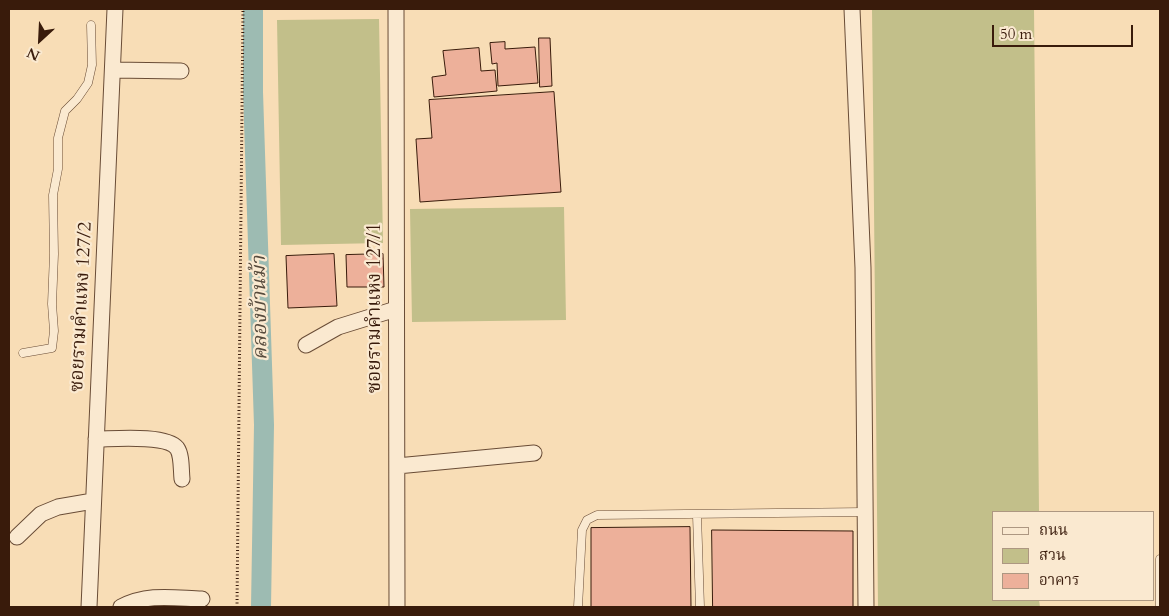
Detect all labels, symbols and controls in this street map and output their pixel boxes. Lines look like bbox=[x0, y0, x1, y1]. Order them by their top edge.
north arrow bbox=[15, 15, 65, 65]
scale bar bbox=[994, 15, 1135, 47]
text: 50 m bbox=[1000, 24, 1032, 44]
text: N bbox=[24, 43, 43, 65]
street label: ซอยรามคำแหง 127/2 bbox=[66, 221, 98, 393]
street label: ซอยรามคำแหง 127/1 bbox=[365, 223, 387, 393]
water label: คลองบ้านม้า bbox=[248, 255, 274, 361]
legend bbox=[992, 511, 1154, 601]
text: ถนน bbox=[1039, 520, 1068, 540]
text: สวน bbox=[1039, 545, 1066, 565]
text: อาคาร bbox=[1039, 570, 1079, 590]

